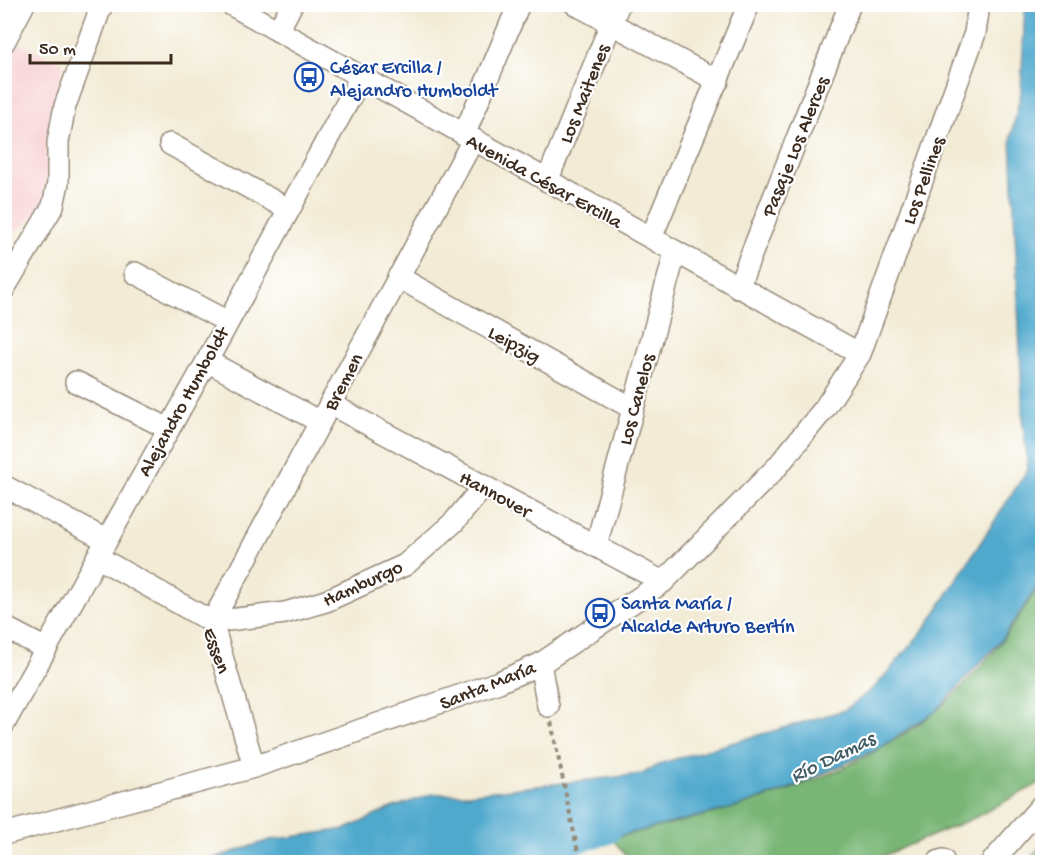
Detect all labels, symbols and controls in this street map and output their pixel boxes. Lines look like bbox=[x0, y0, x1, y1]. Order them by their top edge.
scale bar bbox=[30, 27, 171, 65]
text: 50 m bbox=[39, 40, 76, 61]
street label: Los Maitenes bbox=[556, 41, 617, 147]
place label: César Ercilla / Alejandro Humboldt bbox=[330, 58, 499, 104]
bus stop icon: César Ercilla / Alejandro Humboldt bbox=[293, 61, 325, 93]
street label: Pasaje Los Alerces bbox=[758, 73, 836, 222]
street label: Avenida César Ercilla bbox=[461, 131, 626, 236]
street label: Los Pellines bbox=[899, 134, 952, 228]
street label: Alejandro Humboldt bbox=[134, 322, 237, 481]
street label: Leipzig bbox=[483, 322, 544, 370]
street label: Bremen bbox=[320, 350, 370, 416]
street label: Los Canelos bbox=[615, 351, 662, 448]
street label: Hannover bbox=[454, 468, 536, 525]
street label: Hamburgo bbox=[320, 557, 407, 614]
place label: Santa María / Alcalde Arturo Bertín bbox=[621, 594, 795, 640]
bus stop icon: Santa María / Alcalde Arturo Bertín bbox=[584, 597, 616, 629]
street label: Essen bbox=[196, 625, 234, 678]
street label: Santa María bbox=[437, 657, 540, 717]
water label: Río Damas bbox=[787, 727, 882, 790]

